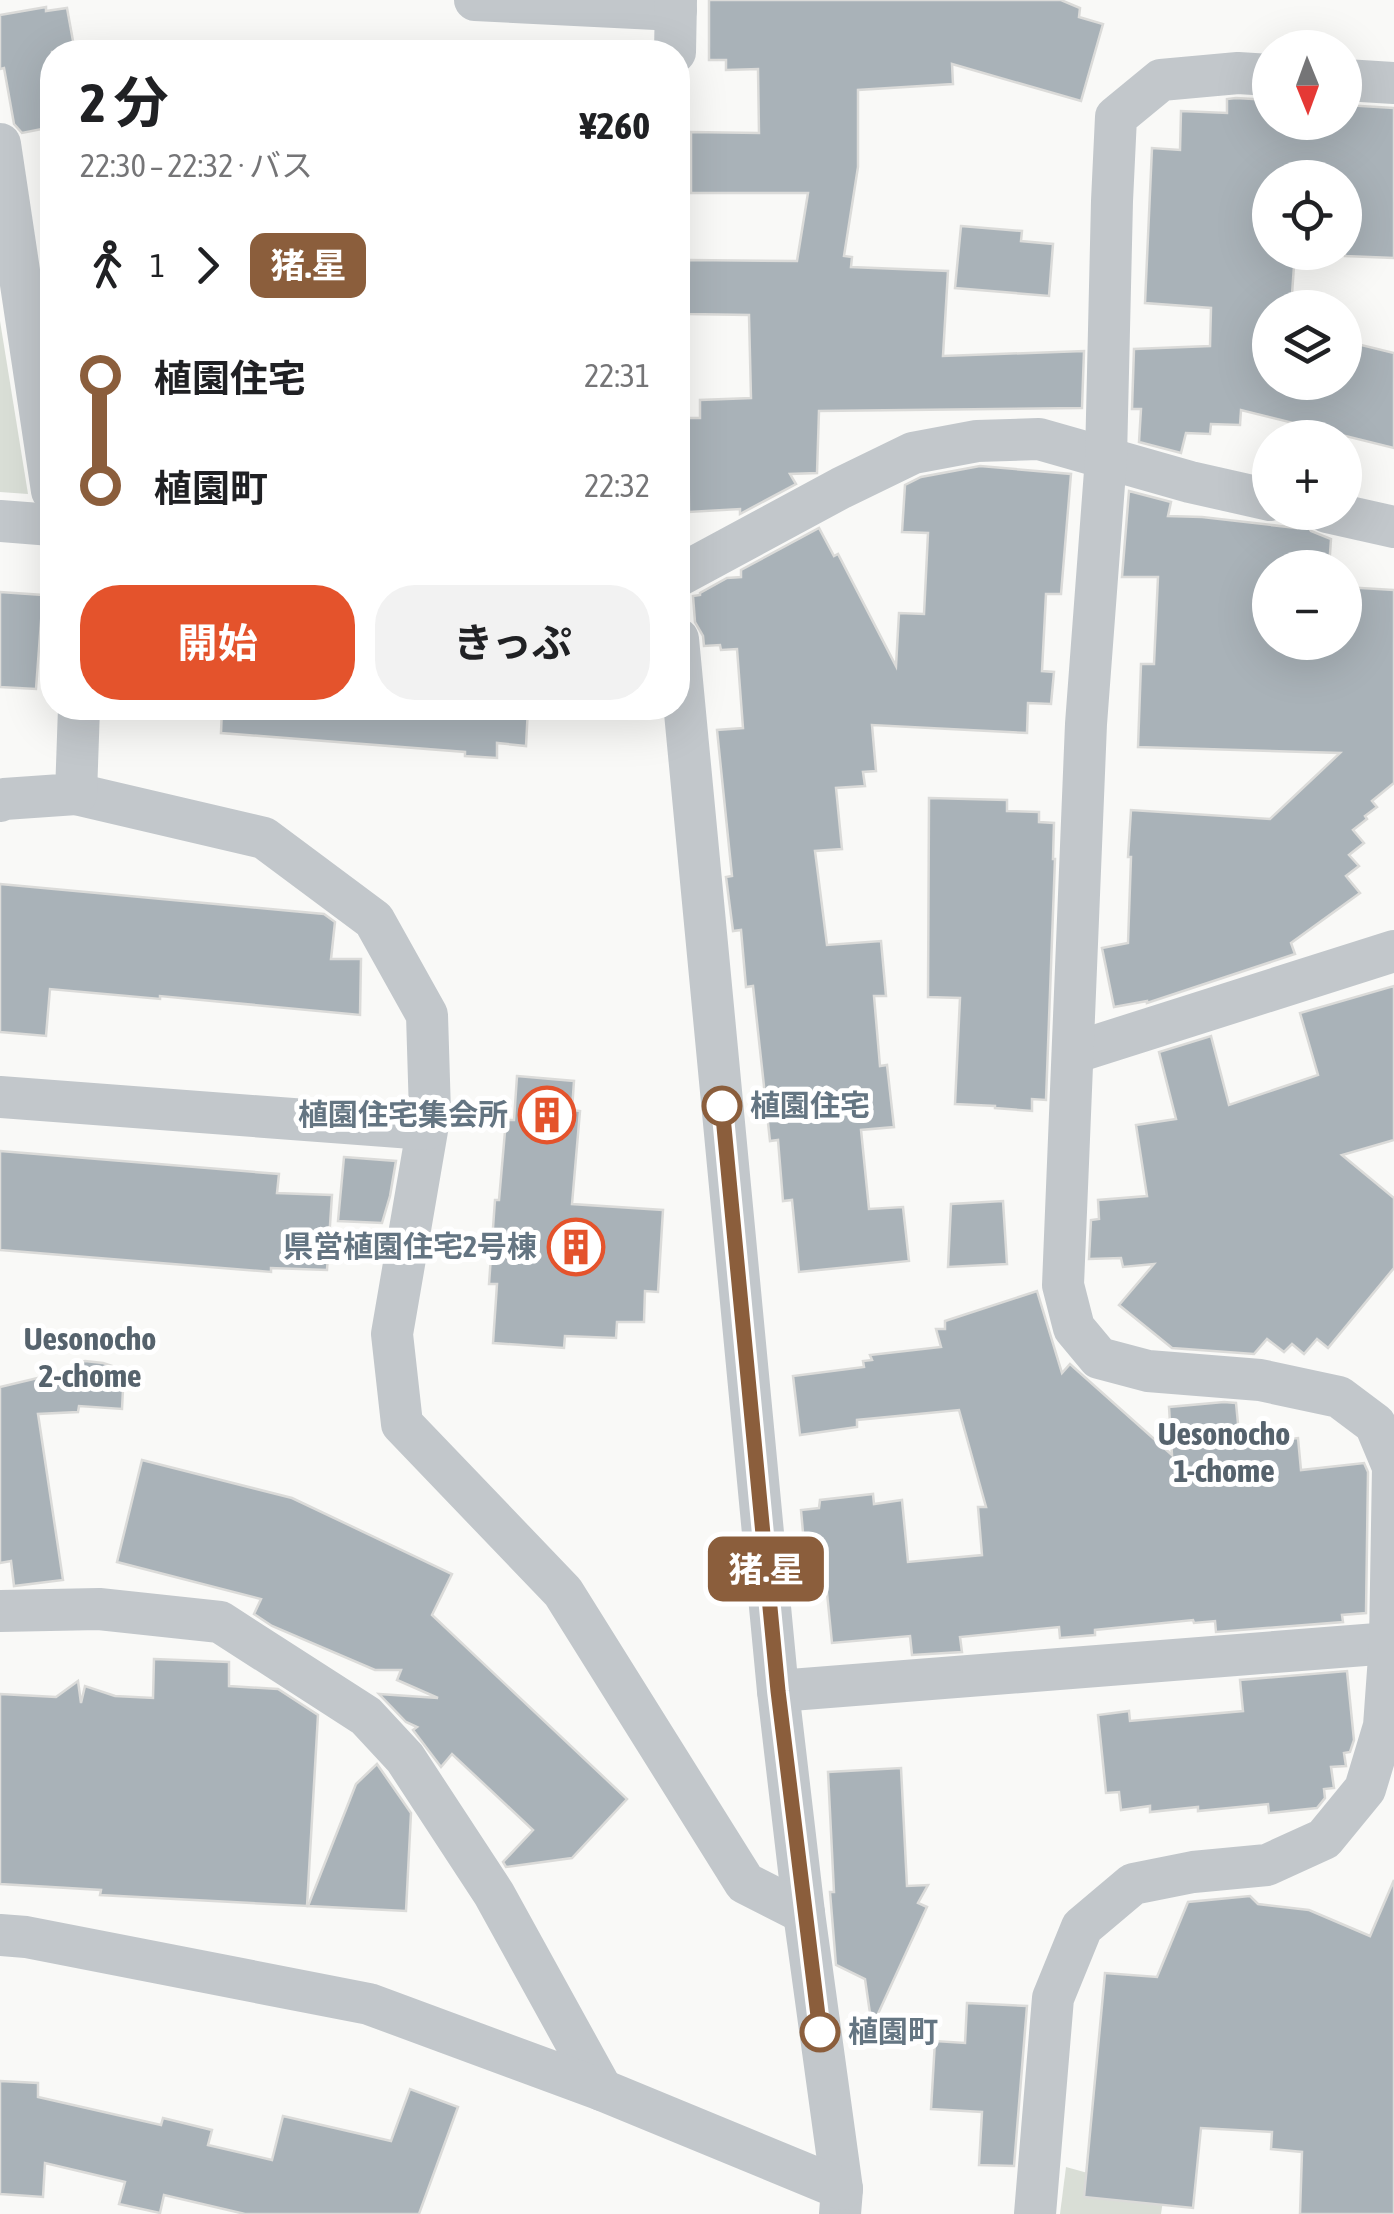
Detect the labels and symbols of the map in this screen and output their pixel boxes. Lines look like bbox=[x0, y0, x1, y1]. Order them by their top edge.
north arrow bbox=[1252, 30, 1362, 140]
building icon: 植園住宅集会所 bbox=[517, 1085, 577, 1145]
marker: 植園住宅 bbox=[703, 1087, 741, 1125]
place label: 植園住宅 bbox=[750, 1088, 870, 1122]
place label: 植園住宅集会所 bbox=[298, 1097, 508, 1131]
building icon: 県営植園住宅2号棟 bbox=[546, 1217, 606, 1277]
place label: 県営植園住宅2号棟 bbox=[283, 1229, 537, 1263]
district label: Uesonocho 2-chome bbox=[24, 1320, 156, 1394]
district label: Uesonocho 1-chome bbox=[1158, 1415, 1290, 1489]
line badge: 猪.星 bbox=[708, 1536, 824, 1602]
marker: 植園町 bbox=[801, 2013, 839, 2051]
place label: 植園町 bbox=[848, 2014, 938, 2048]

